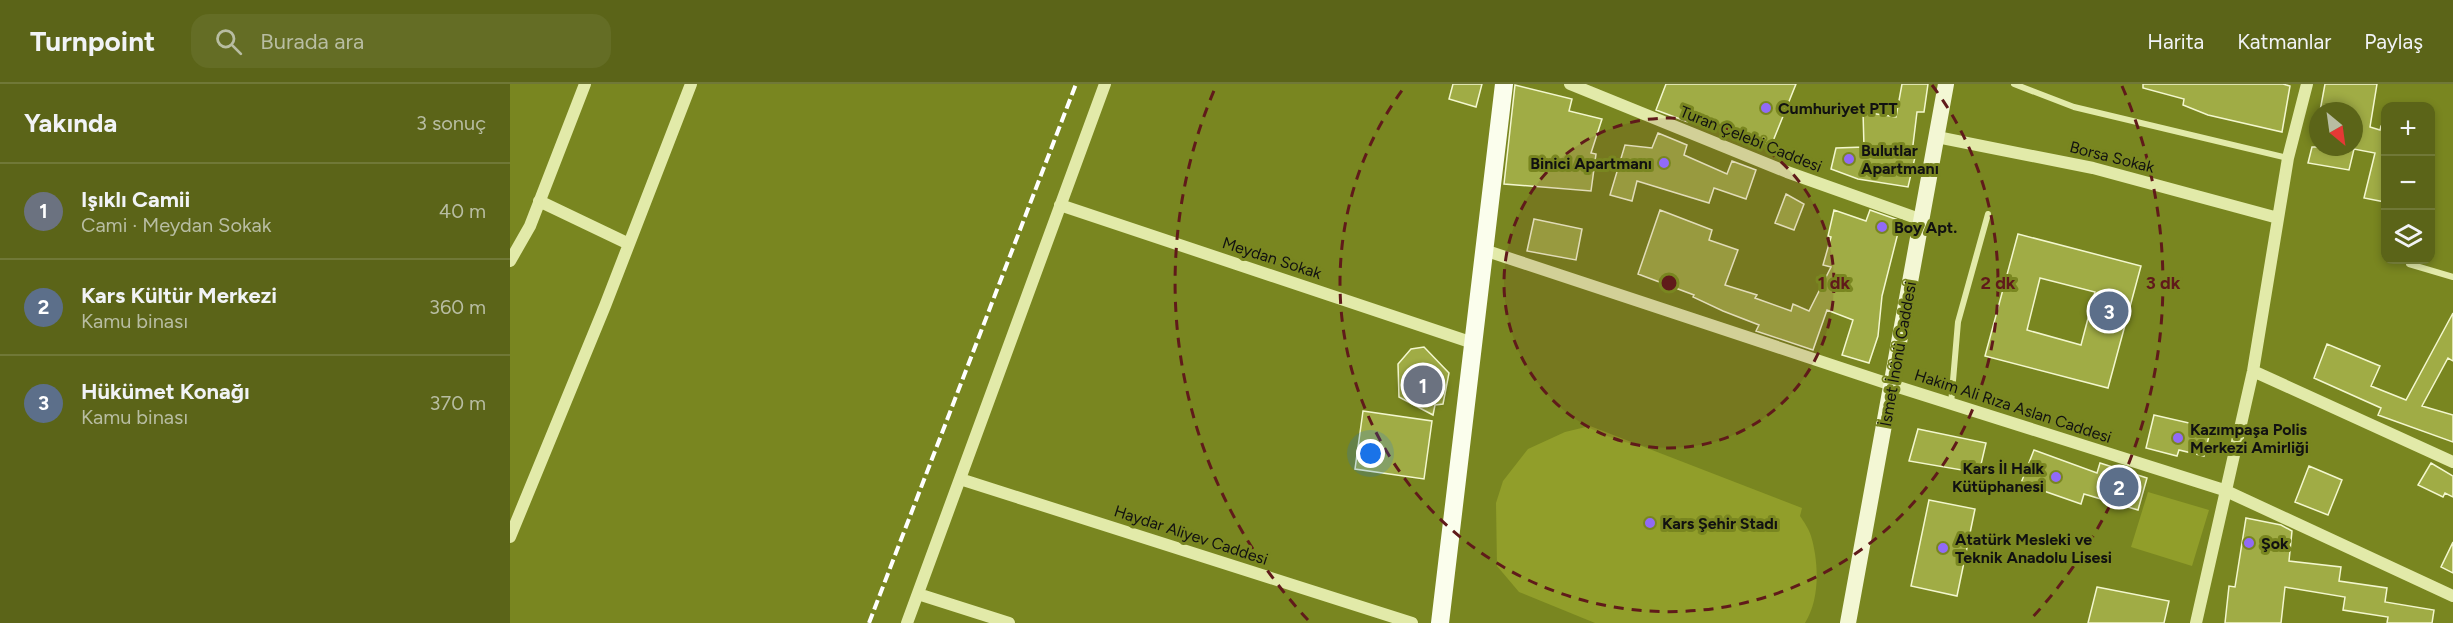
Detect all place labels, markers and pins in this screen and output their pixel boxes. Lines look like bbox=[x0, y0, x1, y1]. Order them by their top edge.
place label: Cumhuriyet PTT bbox=[1778, 99, 1898, 118]
marker: Cumhuriyet PTT bbox=[1759, 101, 1773, 115]
place label: Bulutlar Apartmanı bbox=[1861, 141, 1939, 178]
marker: Bulutlar Apartmanı bbox=[1842, 152, 1856, 166]
place label: Binici Apartmanı bbox=[1530, 154, 1652, 173]
marker: Binici Apartmanı bbox=[1657, 156, 1671, 170]
place label: Boy Apt. bbox=[1894, 218, 1957, 237]
marker: Boy Apt. bbox=[1875, 220, 1889, 234]
centre of rings bbox=[1659, 273, 1679, 293]
pin: 3 bbox=[2090, 288, 2128, 334]
pin: 1 bbox=[1404, 362, 1442, 408]
place label: Kazımpaşa Polis Merkezi Amirliği bbox=[2190, 420, 2309, 457]
marker: Kazımpaşa Polis Merkezi Amirliği bbox=[2171, 431, 2185, 445]
place label: Kars İl Halk Kütüphanesi bbox=[1952, 459, 2044, 496]
pin: 2 bbox=[2100, 464, 2138, 510]
marker: Kars İl Halk Kütüphanesi bbox=[2049, 470, 2063, 484]
place label: Kars Şehir Stadı bbox=[1662, 514, 1778, 533]
marker: Kars Şehir Stadı bbox=[1643, 516, 1657, 530]
place label: Atatürk Mesleki ve Teknik Anadolu Lisesi bbox=[1955, 530, 2112, 567]
place label: Şok bbox=[2261, 534, 2289, 553]
marker: Şok bbox=[2242, 536, 2256, 550]
marker: Atatürk Mesleki ve Teknik Anadolu Lisesi bbox=[1936, 541, 1950, 555]

